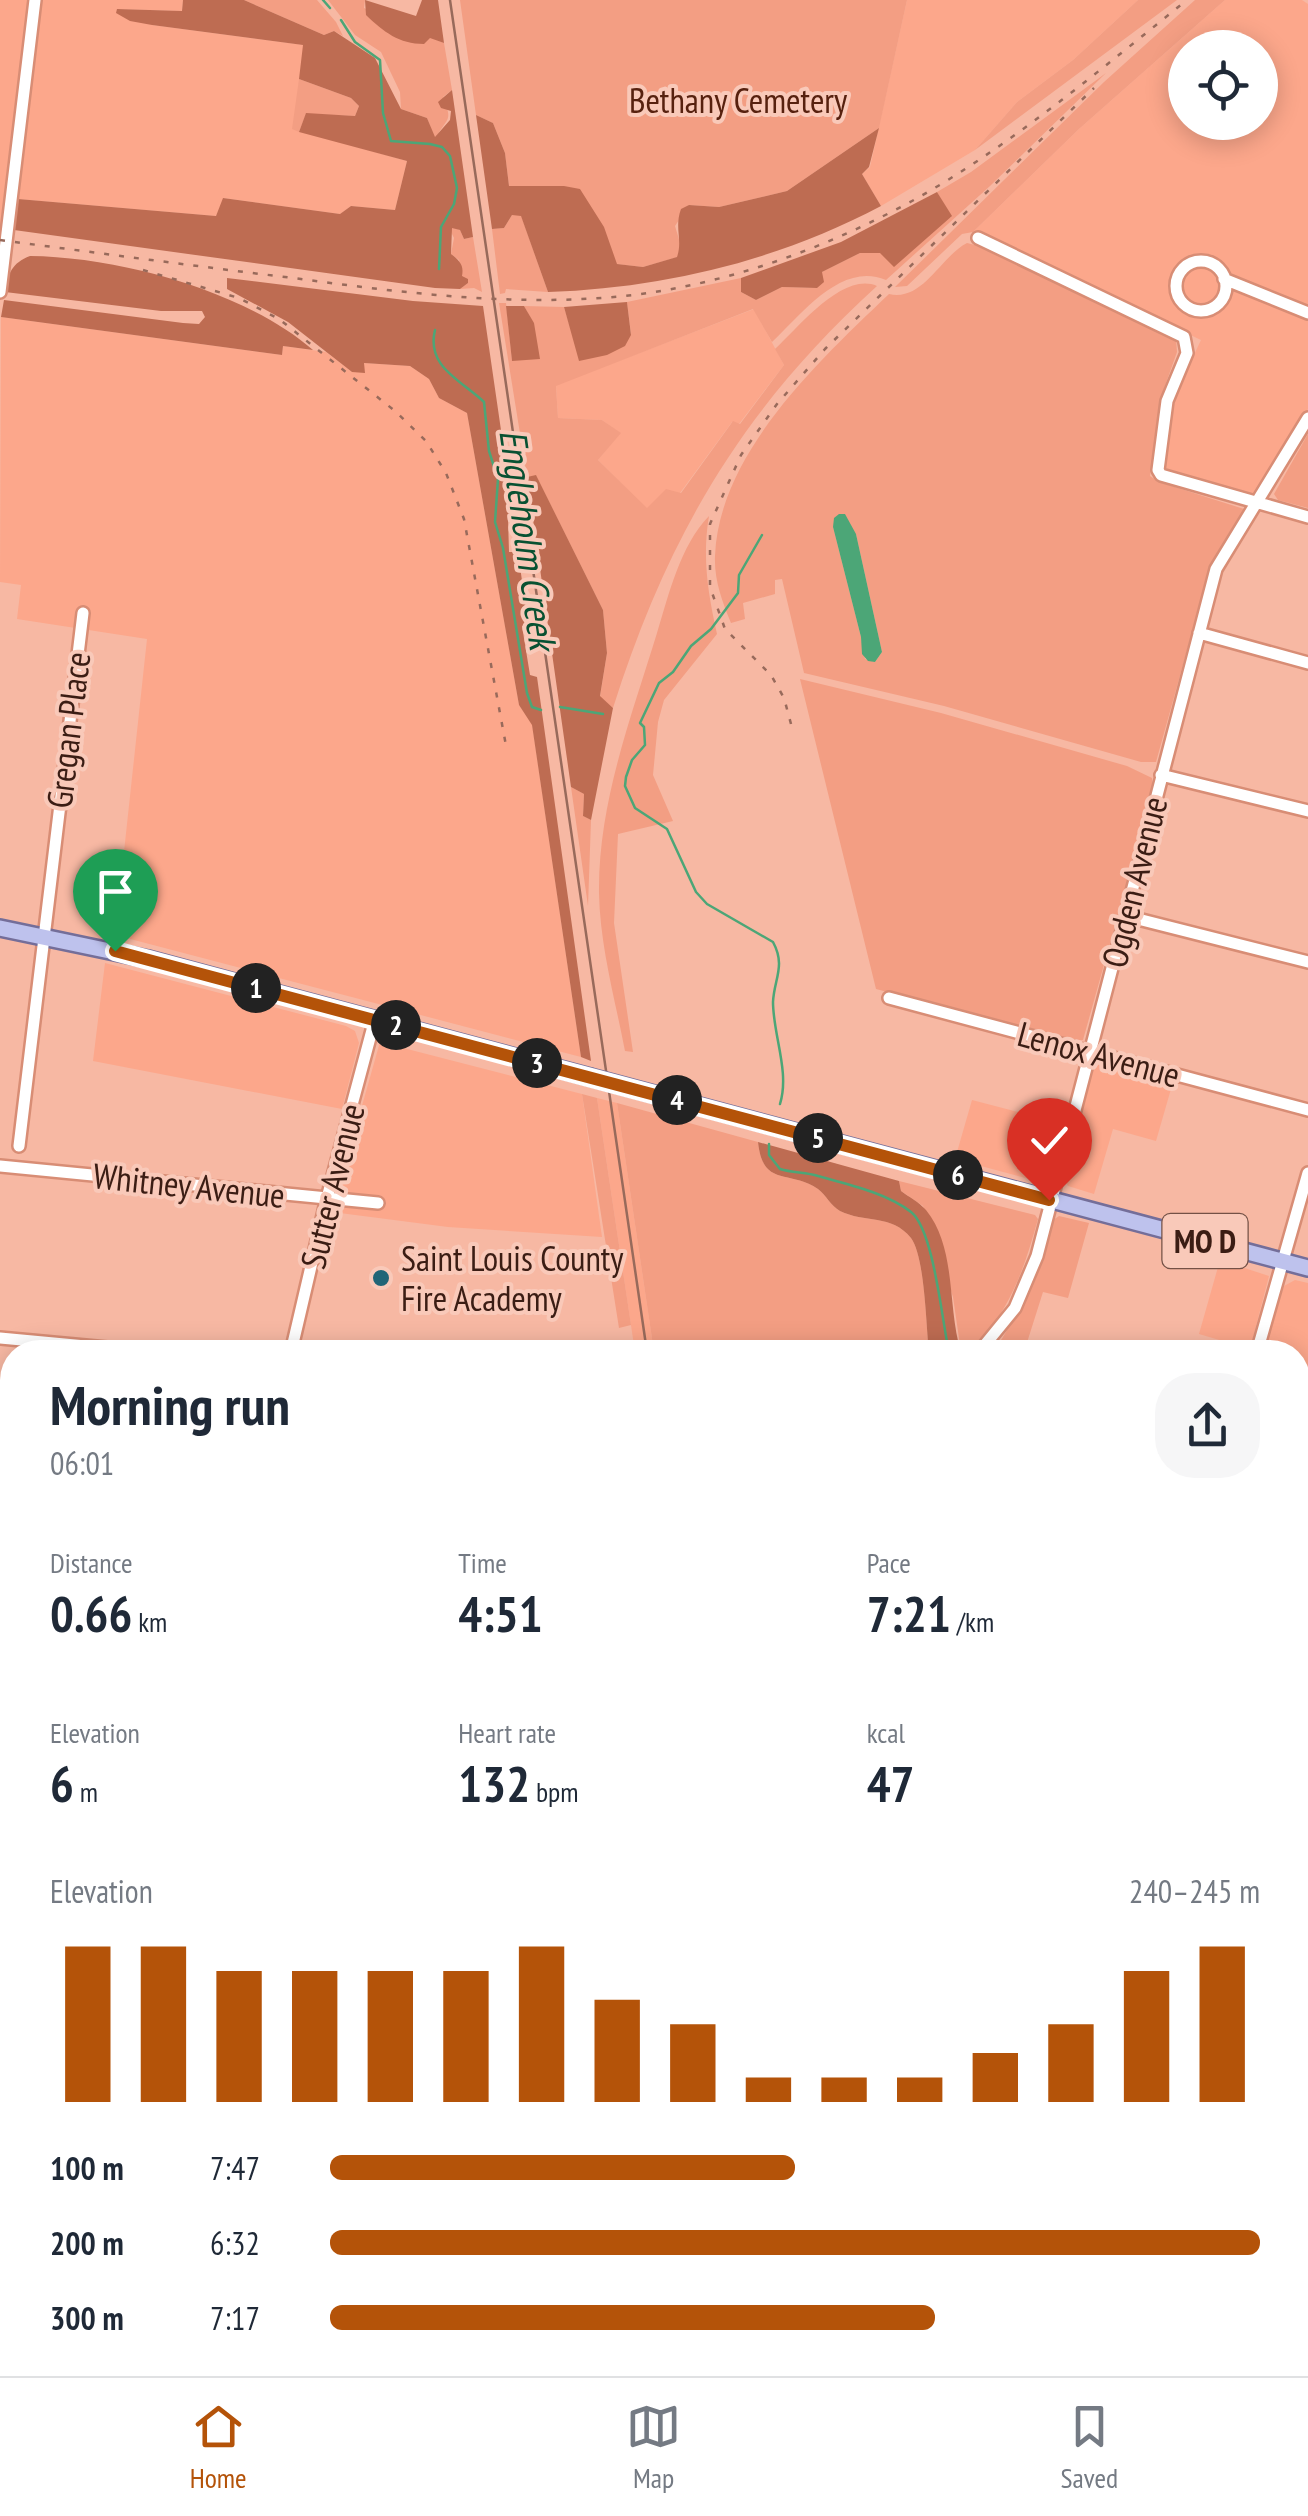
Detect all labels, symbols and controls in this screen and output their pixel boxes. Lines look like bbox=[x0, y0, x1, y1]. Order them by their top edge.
map controls bbox=[1168, 30, 1278, 140]
button: locate bbox=[1168, 30, 1278, 140]
park label: Bethany Cemetery bbox=[629, 77, 848, 123]
water label: Engleholm Creek bbox=[489, 426, 569, 656]
street label: Gregan Place bbox=[36, 649, 100, 811]
street label: Ogden Avenue bbox=[1091, 792, 1177, 972]
pin bbox=[73, 849, 158, 952]
icon: arrive bbox=[88, 864, 143, 919]
pin: 1 bbox=[231, 963, 281, 1013]
text: 1 bbox=[249, 969, 263, 1006]
pin: 2 bbox=[371, 1000, 421, 1050]
text: 2 bbox=[389, 1006, 403, 1043]
street label: Lenox Avenue bbox=[1013, 1010, 1185, 1098]
pin: 3 bbox=[512, 1038, 562, 1088]
text: 3 bbox=[530, 1044, 544, 1081]
pin: 4 bbox=[652, 1075, 702, 1125]
text: 4 bbox=[670, 1081, 684, 1118]
pin bbox=[1007, 1098, 1092, 1201]
street label: Sutter Avenue bbox=[289, 1099, 375, 1273]
pin: 5 bbox=[793, 1113, 843, 1163]
icon: check bbox=[1022, 1113, 1077, 1168]
text: 5 bbox=[811, 1119, 825, 1156]
pin: 6 bbox=[933, 1150, 983, 1200]
street label: Whitney Avenue bbox=[91, 1152, 287, 1218]
text: 6 bbox=[951, 1156, 965, 1193]
road number: MO D bbox=[1162, 1214, 1248, 1268]
place label: Saint Louis County Fire Academy bbox=[401, 1235, 624, 1321]
marker: Saint Louis County Fire Academy bbox=[370, 1267, 392, 1289]
text: Morning run bbox=[50, 1369, 290, 1440]
button: share bbox=[1155, 1373, 1260, 1478]
text: 06:01 bbox=[50, 1442, 114, 1484]
text: Distance bbox=[50, 1544, 133, 1581]
text: Time bbox=[458, 1544, 507, 1581]
text: Pace bbox=[867, 1544, 911, 1581]
text: 0.66 bbox=[50, 1581, 132, 1646]
text: 4:51 bbox=[458, 1581, 543, 1646]
text: 7:21 bbox=[867, 1581, 951, 1646]
text: km bbox=[132, 1603, 167, 1640]
text: /km bbox=[951, 1603, 994, 1640]
text: Elevation bbox=[50, 1714, 140, 1751]
text: Heart rate bbox=[458, 1714, 556, 1751]
text: kcal bbox=[867, 1714, 905, 1751]
text: 6 bbox=[50, 1751, 74, 1816]
text: 132 bbox=[458, 1751, 530, 1816]
text: 47 bbox=[867, 1751, 914, 1816]
text: m bbox=[74, 1773, 98, 1810]
text: bpm bbox=[530, 1773, 579, 1810]
text: Elevation bbox=[50, 1870, 153, 1912]
text: 240–245 m bbox=[1129, 1870, 1260, 1912]
text: 100 m bbox=[50, 2147, 124, 2189]
text: 7:47 bbox=[210, 2147, 260, 2189]
text: 200 m bbox=[50, 2222, 124, 2264]
text: 6:32 bbox=[210, 2222, 260, 2264]
text: 300 m bbox=[50, 2297, 124, 2339]
text: 7:17 bbox=[210, 2297, 260, 2339]
tab: Home bbox=[190, 2399, 247, 2496]
tab: Map bbox=[626, 2399, 681, 2496]
tab: Saved bbox=[1061, 2399, 1118, 2496]

